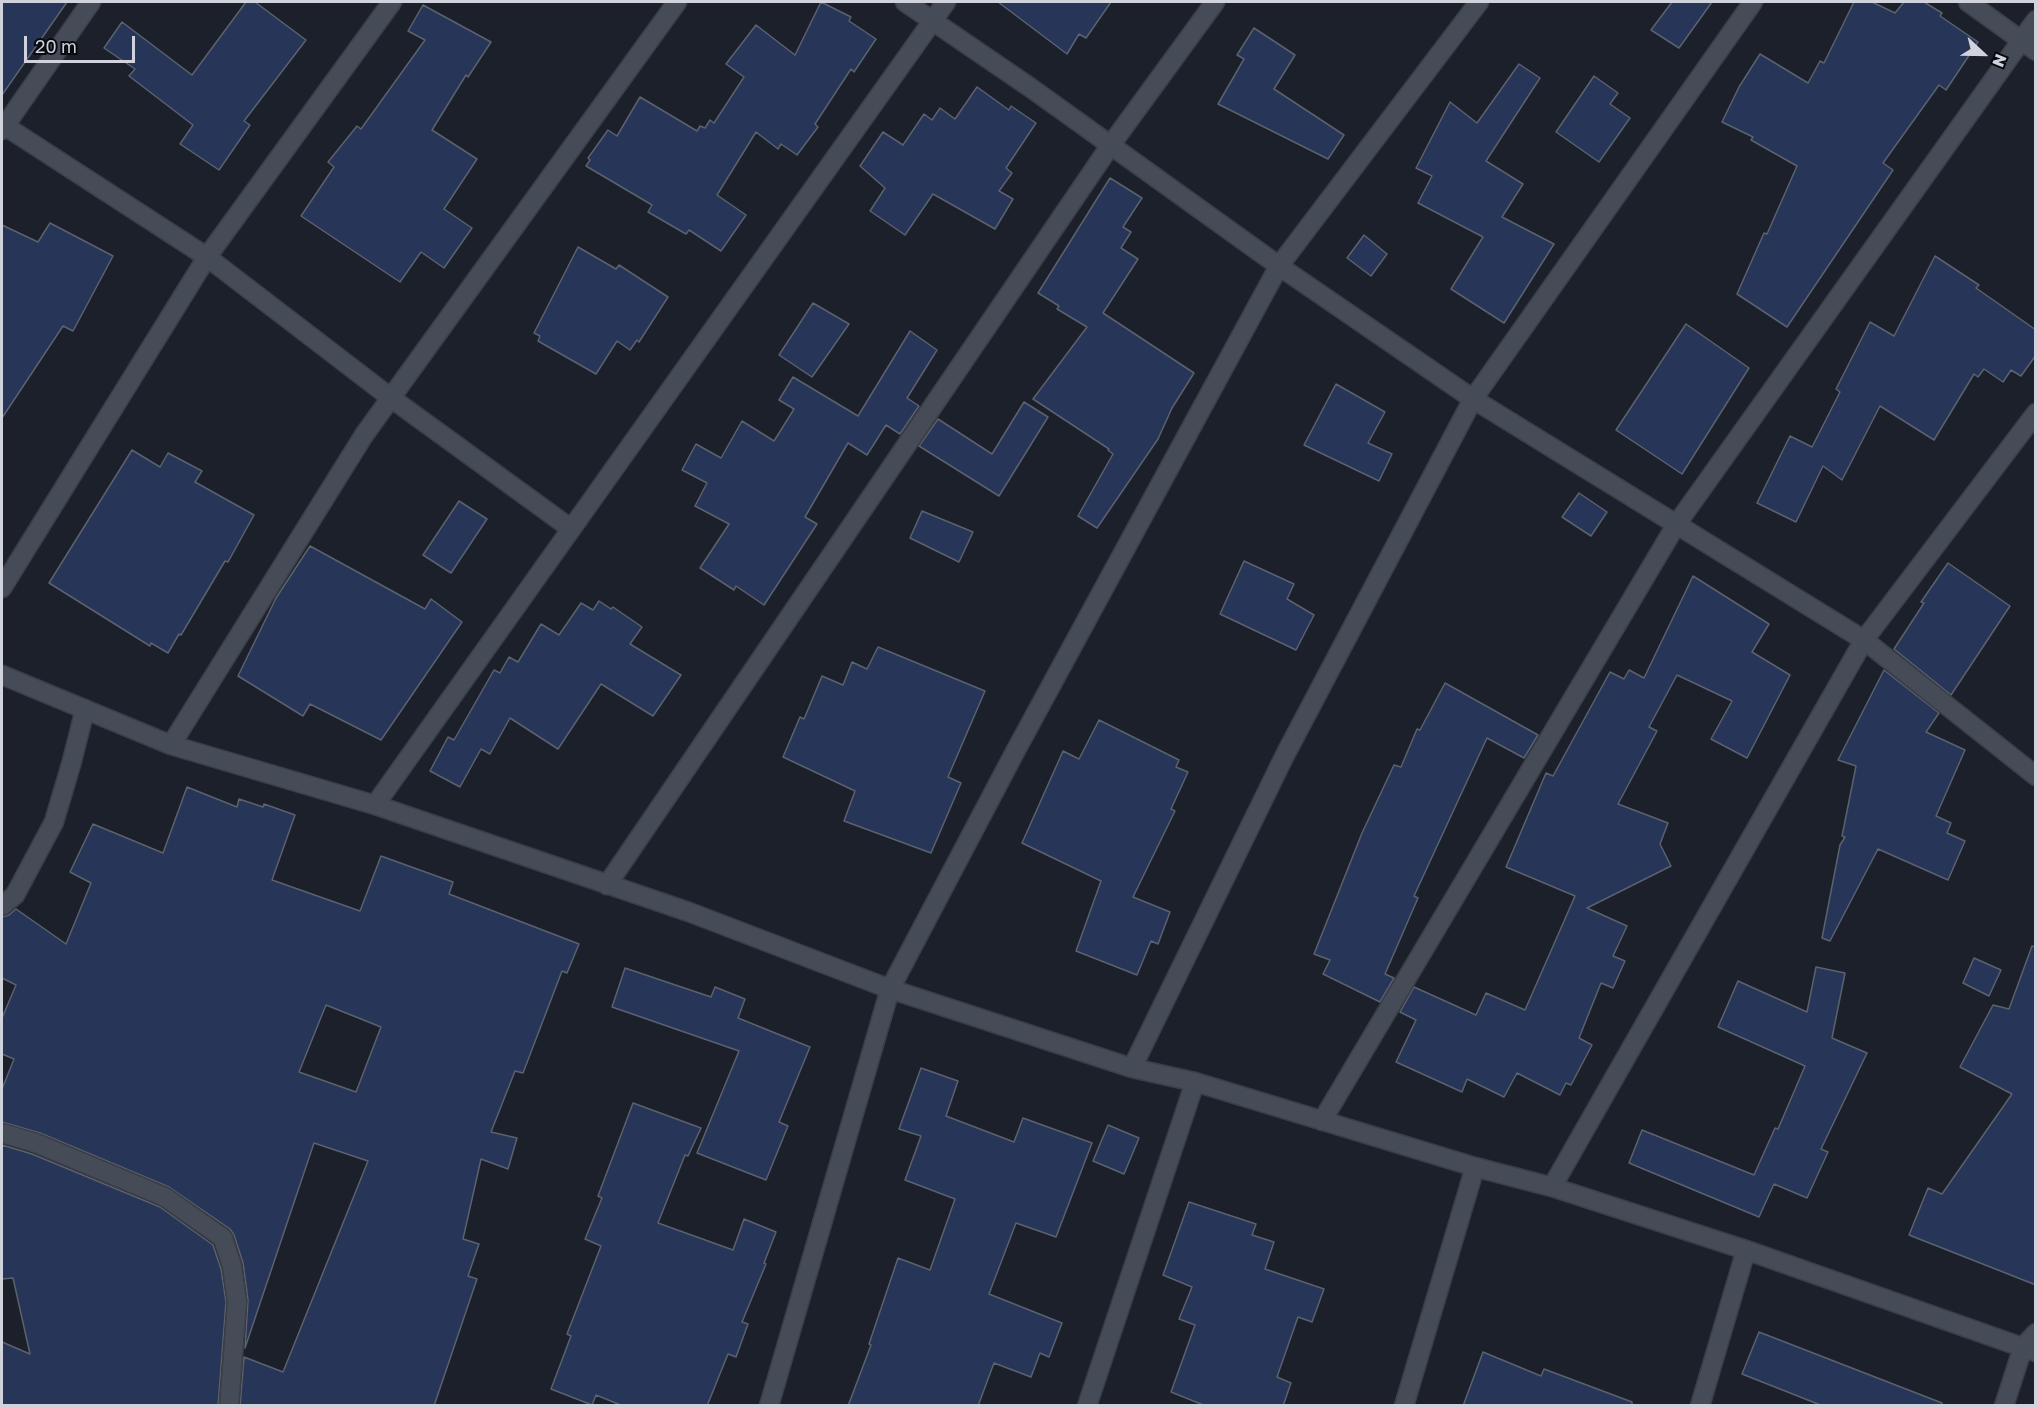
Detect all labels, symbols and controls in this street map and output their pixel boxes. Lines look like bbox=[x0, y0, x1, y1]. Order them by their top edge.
scale bar bbox=[27, 24, 138, 62]
north arrow bbox=[1953, 24, 2013, 84]
text: 20 m bbox=[35, 35, 77, 57]
text: N bbox=[1988, 51, 2011, 70]

